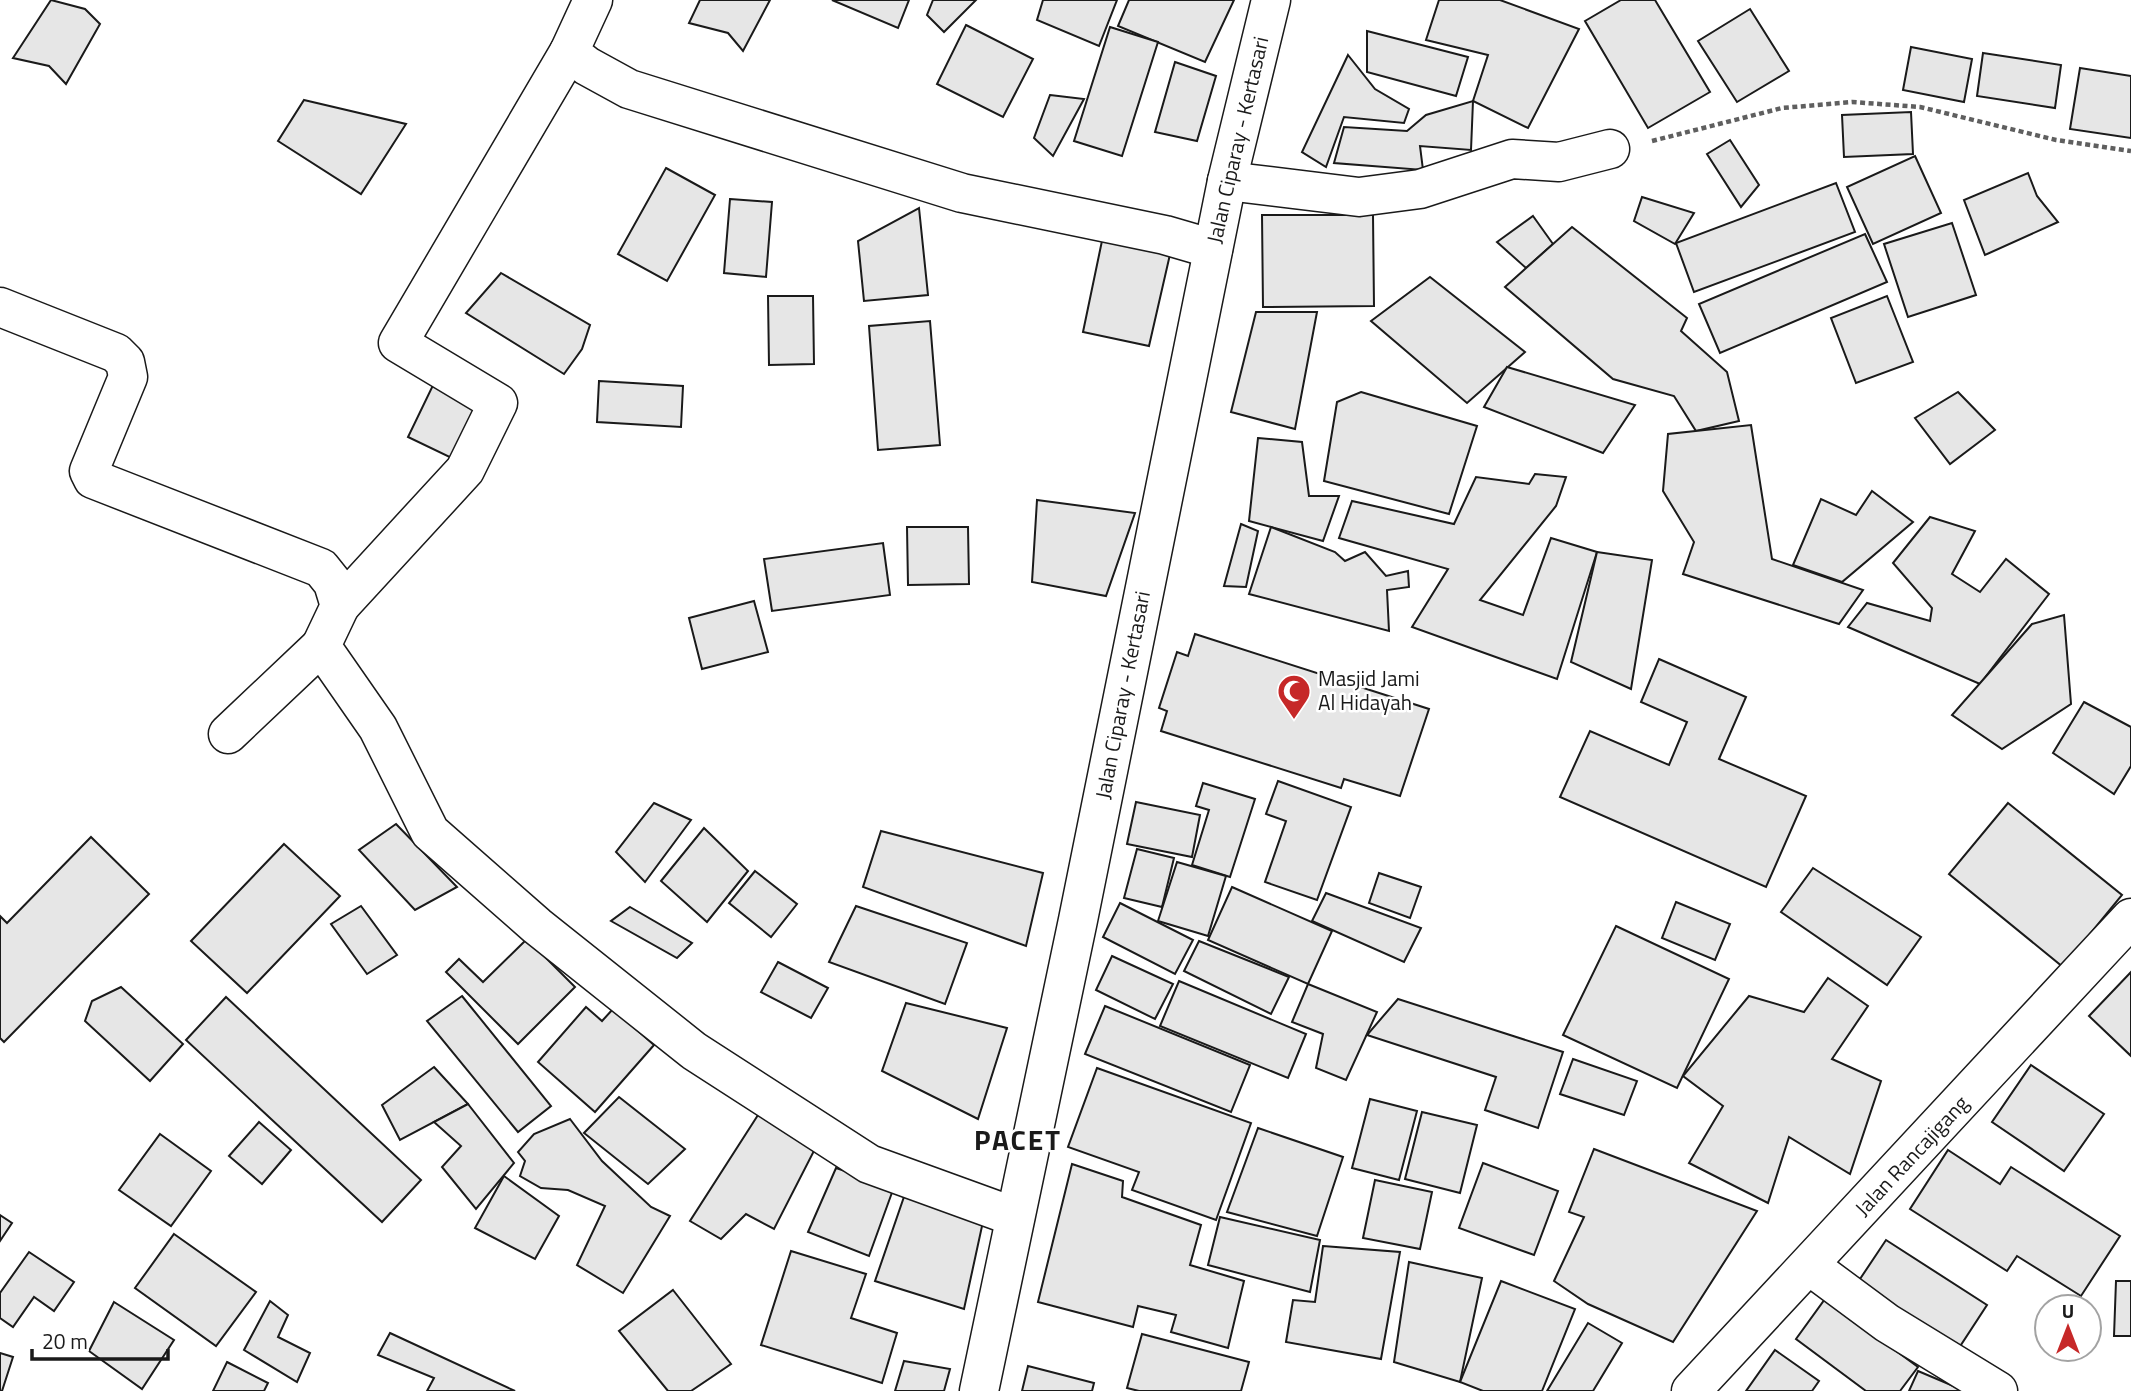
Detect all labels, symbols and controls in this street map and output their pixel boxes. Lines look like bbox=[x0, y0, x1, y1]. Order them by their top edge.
street label: Jalan Ciparay - Kertasari bbox=[1198, 33, 1276, 246]
street label: Jalan Ciparay - Kertasari bbox=[1086, 588, 1158, 802]
place label: Masjid Jami Al Hidayah bbox=[1318, 662, 1420, 718]
mosque icon: Masjid Jami Al Hidayah bbox=[1275, 672, 1313, 721]
street label: Jalan Rancajigang bbox=[1847, 1088, 1976, 1223]
district label: PACET bbox=[974, 1118, 1062, 1161]
north arrow bbox=[2033, 1293, 2103, 1363]
text: U bbox=[2062, 1296, 2074, 1325]
scale bar bbox=[32, 1318, 168, 1362]
text: 20 m bbox=[42, 1325, 88, 1357]

